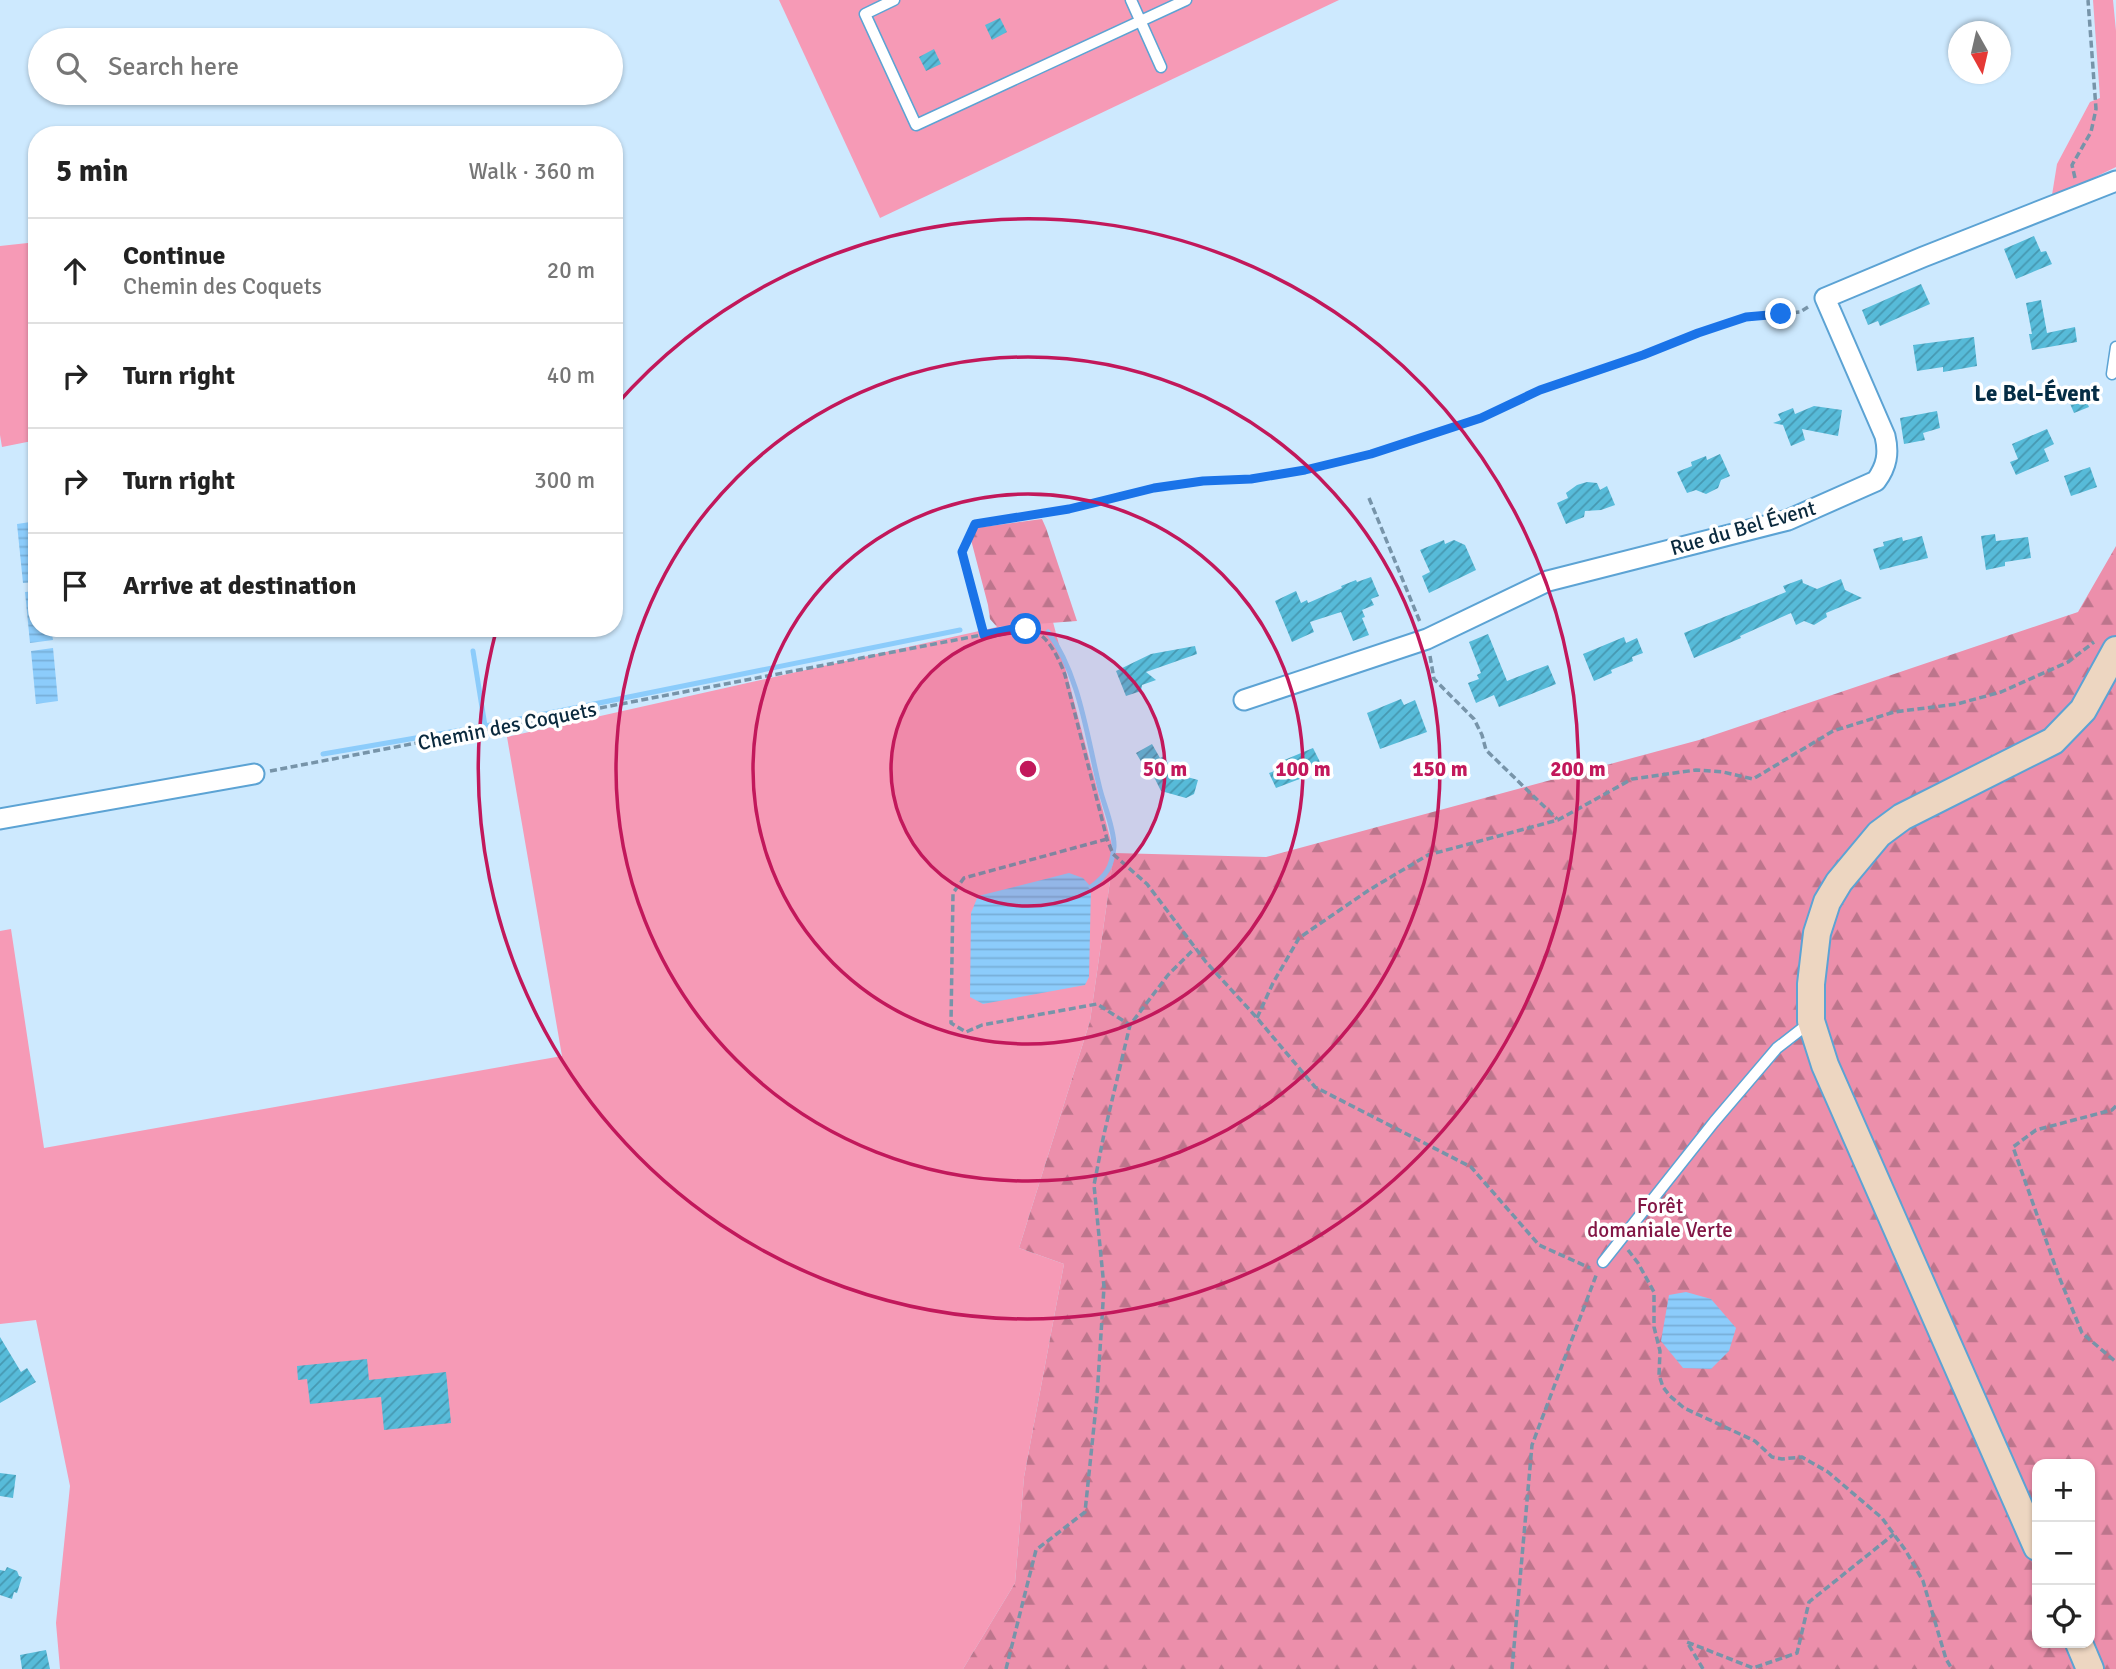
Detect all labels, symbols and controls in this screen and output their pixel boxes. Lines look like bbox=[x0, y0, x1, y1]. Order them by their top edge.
north arrow bbox=[1948, 21, 2011, 84]
search box bbox=[28, 28, 623, 105]
icon: search bbox=[52, 48, 90, 86]
text: Search here bbox=[108, 51, 239, 83]
text: 5 min bbox=[56, 153, 128, 190]
text: Walk · 360 m bbox=[469, 157, 595, 186]
text: Continue bbox=[123, 240, 225, 272]
icon: ahead bbox=[56, 252, 94, 290]
text: 20 m bbox=[547, 256, 595, 285]
text: Chemin des Coquets bbox=[123, 272, 322, 301]
route end bbox=[1765, 298, 1796, 329]
icon: right bbox=[56, 357, 94, 395]
text: Turn right bbox=[123, 360, 235, 392]
text: 40 m bbox=[547, 361, 595, 390]
district label: Le Bel-Évent bbox=[1974, 379, 2100, 408]
icon: right bbox=[56, 462, 94, 500]
text: Turn right bbox=[123, 465, 235, 497]
text: 300 m bbox=[534, 466, 595, 495]
street label: Rue du Bel Évent bbox=[1667, 495, 1819, 561]
icon: arrive bbox=[56, 567, 94, 605]
text: Arrive at destination bbox=[123, 570, 356, 602]
route start bbox=[1010, 613, 1041, 644]
street label: Chemin des Coquets bbox=[415, 696, 599, 756]
text: 50 m bbox=[1143, 756, 1187, 782]
text: 100 m bbox=[1275, 756, 1331, 782]
text: 150 m bbox=[1412, 756, 1468, 782]
text: 200 m bbox=[1550, 756, 1606, 782]
centre of rings bbox=[1016, 757, 1040, 781]
park label: Forêt domaniale Verte bbox=[1587, 1193, 1733, 1243]
map controls bbox=[2032, 1459, 2095, 1648]
button: + bbox=[2032, 1459, 2095, 1522]
button: − bbox=[2032, 1522, 2095, 1585]
button: locate bbox=[2032, 1585, 2095, 1648]

